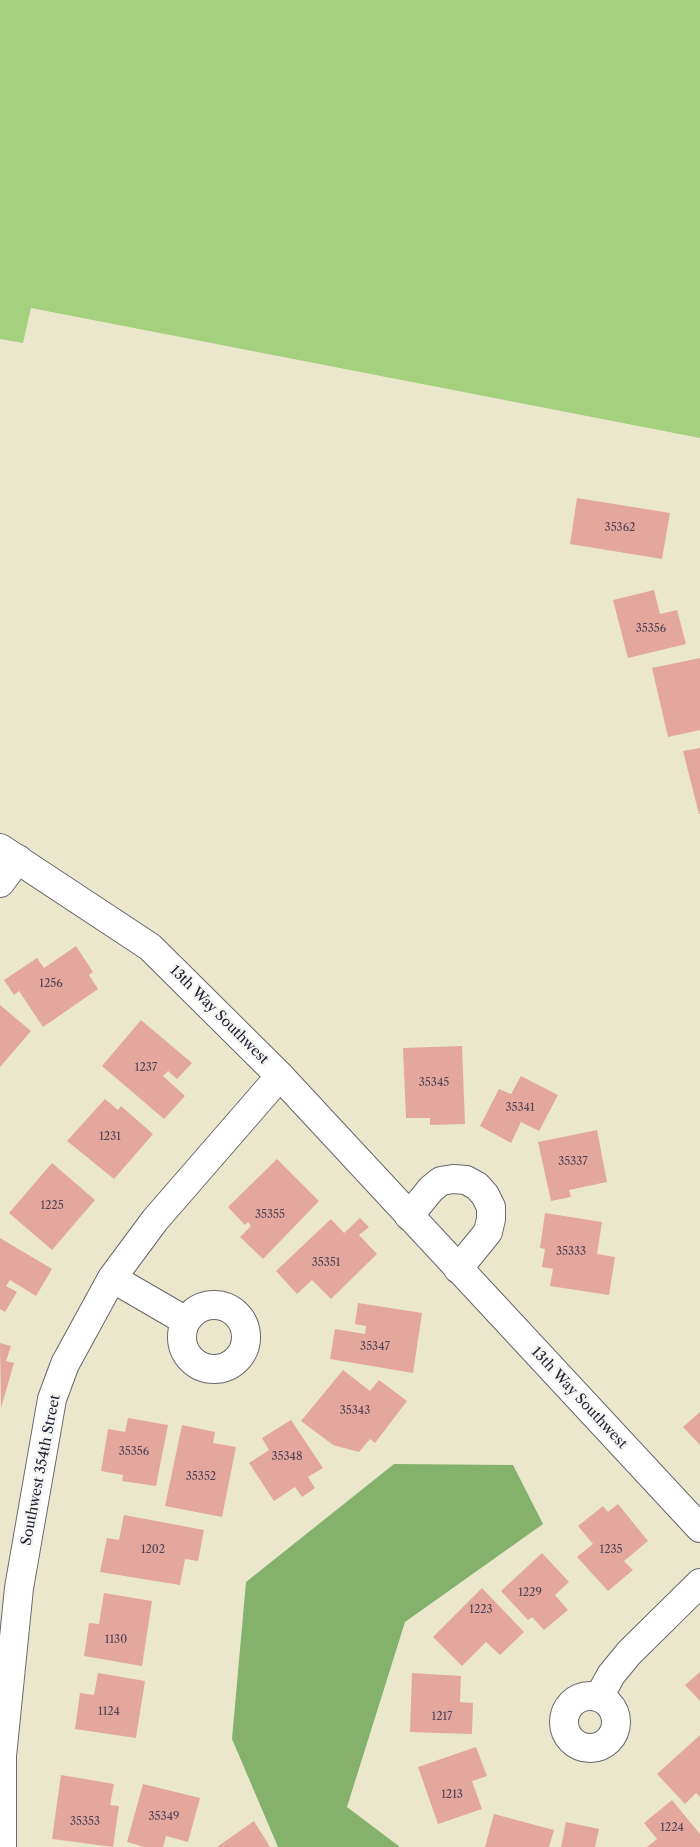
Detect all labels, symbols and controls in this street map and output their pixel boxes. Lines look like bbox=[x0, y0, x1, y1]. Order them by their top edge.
house number: 35362 bbox=[605, 521, 635, 535]
house number: 35356 bbox=[636, 622, 666, 636]
street label: 13th Way Southwest bbox=[166, 962, 272, 1068]
house number: 1256 bbox=[39, 977, 63, 991]
house number: 1237 bbox=[135, 1061, 157, 1075]
house number: 35345 bbox=[419, 1076, 449, 1090]
house number: 35341 bbox=[505, 1101, 535, 1115]
house number: 1231 bbox=[99, 1130, 121, 1144]
house number: 35337 bbox=[558, 1155, 588, 1169]
house number: 1225 bbox=[40, 1199, 64, 1213]
house number: 35355 bbox=[255, 1208, 285, 1222]
house number: 35333 bbox=[556, 1245, 586, 1259]
house number: 35351 bbox=[312, 1256, 340, 1270]
house number: 35347 bbox=[360, 1340, 390, 1354]
street label: 13th Way Southwest bbox=[528, 1344, 630, 1452]
street label: Southwest 354th Street bbox=[18, 1393, 64, 1547]
house number: 35343 bbox=[340, 1404, 370, 1418]
house number: 35356 bbox=[119, 1445, 149, 1459]
house number: 35348 bbox=[272, 1450, 302, 1464]
house number: 35352 bbox=[186, 1470, 216, 1484]
house number: 1202 bbox=[141, 1543, 165, 1557]
house number: 1235 bbox=[600, 1543, 622, 1557]
house number: 1229 bbox=[518, 1586, 542, 1600]
house number: 1223 bbox=[469, 1603, 493, 1617]
house number: 1130 bbox=[105, 1633, 127, 1647]
house number: 1124 bbox=[98, 1705, 120, 1719]
house number: 1217 bbox=[432, 1710, 452, 1724]
house number: 1213 bbox=[441, 1788, 463, 1802]
house number: 35349 bbox=[149, 1810, 179, 1824]
house number: 35353 bbox=[70, 1815, 100, 1829]
house number: 1224 bbox=[660, 1821, 684, 1835]

